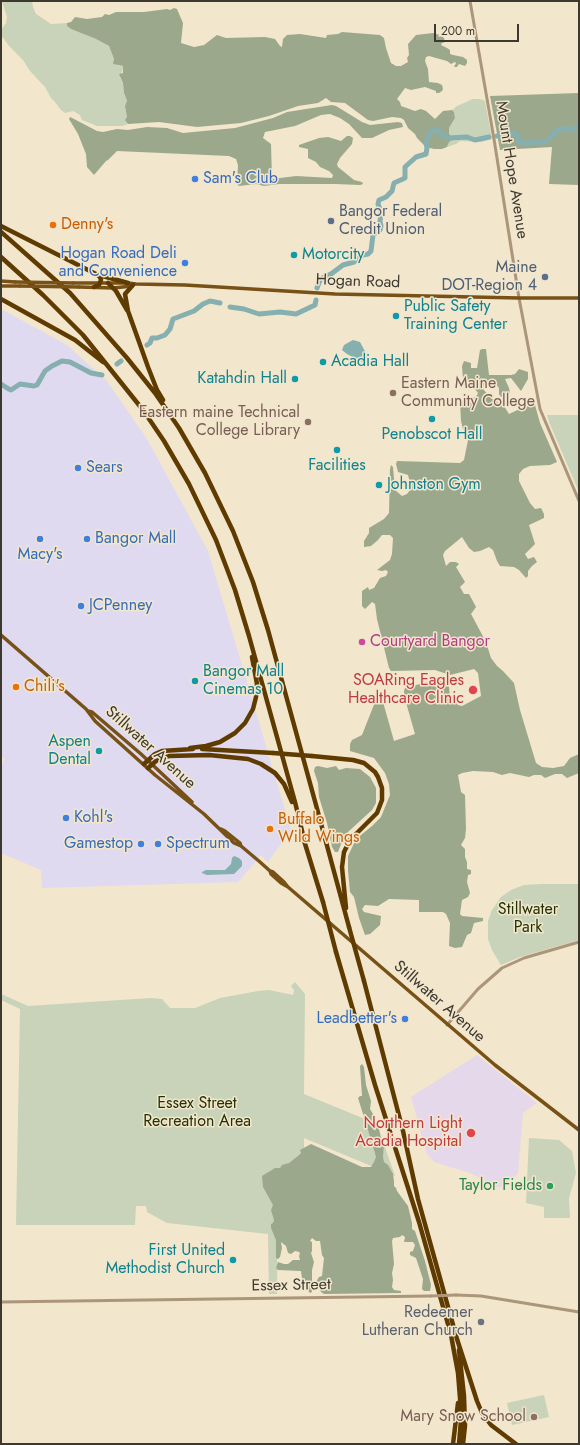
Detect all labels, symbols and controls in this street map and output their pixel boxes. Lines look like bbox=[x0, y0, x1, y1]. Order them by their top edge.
scale bar bbox=[436, 16, 521, 42]
text: 200 m bbox=[441, 22, 475, 40]
street label: Mount Hope Avenue bbox=[491, 100, 531, 240]
place label: Sam's Club bbox=[203, 169, 278, 189]
marker: Sam's Club bbox=[190, 174, 200, 184]
place label: Bangor Federal Credit Union bbox=[339, 202, 442, 240]
place label: Denny's bbox=[61, 215, 113, 235]
marker: Bangor Federal Credit Union bbox=[326, 216, 336, 226]
marker: Denny's bbox=[48, 220, 58, 230]
place label: Hogan Road Deli and Convenience bbox=[59, 244, 177, 282]
place label: Motorcity bbox=[302, 245, 364, 265]
marker: Motorcity bbox=[289, 250, 299, 260]
marker: Hogan Road Deli and Convenience bbox=[180, 258, 190, 268]
place label: Maine DOT-Region 4 bbox=[441, 258, 537, 296]
street label: Hogan Road bbox=[315, 271, 401, 293]
marker: Maine DOT-Region 4 bbox=[540, 272, 550, 282]
place label: Public Safety Training Center bbox=[404, 297, 508, 335]
marker: Public Safety Training Center bbox=[391, 311, 401, 321]
place label: Acadia Hall bbox=[331, 352, 409, 372]
marker: Acadia Hall bbox=[318, 357, 328, 367]
place label: Katahdin Hall bbox=[197, 369, 287, 389]
marker: Katahdin Hall bbox=[290, 374, 300, 384]
place label: Eastern Maine Community College bbox=[401, 374, 535, 412]
marker: Eastern Maine Community College bbox=[388, 388, 398, 398]
place label: Eastern maine Technical College Library bbox=[139, 403, 300, 441]
marker: Penobscot Hall bbox=[427, 414, 437, 424]
marker: Eastern maine Technical College Library bbox=[303, 417, 313, 427]
place label: Penobscot Hall bbox=[382, 425, 482, 445]
marker: Facilities bbox=[332, 445, 342, 455]
place label: Facilities bbox=[308, 456, 366, 476]
place label: Sears bbox=[86, 458, 123, 478]
marker: Sears bbox=[73, 463, 83, 473]
place label: Johnston Gym bbox=[387, 475, 481, 495]
marker: Johnston Gym bbox=[374, 480, 384, 490]
place label: Bangor Mall bbox=[95, 529, 176, 549]
marker: Macy's bbox=[35, 534, 45, 544]
marker: Bangor Mall bbox=[82, 534, 92, 544]
place label: Macy's bbox=[18, 545, 62, 565]
place label: JCPenney bbox=[89, 596, 152, 616]
marker: JCPenney bbox=[76, 601, 86, 611]
place label: Courtyard Bangor bbox=[370, 632, 490, 652]
marker: Courtyard Bangor bbox=[357, 637, 367, 647]
place label: Bangor Mall Cinemas 10 bbox=[203, 662, 284, 700]
place label: SOARing Eagles Healthcare Clinic bbox=[348, 671, 464, 709]
marker: Bangor Mall Cinemas 10 bbox=[190, 676, 200, 686]
place label: Chili's bbox=[24, 677, 65, 697]
marker: Chili's bbox=[11, 682, 21, 692]
marker: SOARing Eagles Healthcare Clinic bbox=[467, 684, 479, 696]
street label: Stillwater Avenue bbox=[101, 702, 199, 794]
place label: Aspen Dental bbox=[48, 732, 91, 770]
marker: Aspen Dental bbox=[94, 746, 104, 756]
place label: Kohl's bbox=[74, 808, 113, 828]
place label: Buffalo Wild Wings bbox=[278, 810, 360, 848]
marker: Kohl's bbox=[61, 813, 71, 823]
marker: Buffalo Wild Wings bbox=[265, 824, 275, 834]
place label: Gamestop bbox=[64, 834, 133, 854]
place label: Spectrum bbox=[166, 834, 230, 854]
marker: Gamestop bbox=[136, 839, 146, 849]
marker: Spectrum bbox=[153, 839, 163, 849]
park label: Stillwater Park bbox=[498, 900, 558, 938]
street label: Stillwater Avenue bbox=[389, 957, 489, 1047]
place label: Leadbetter's bbox=[317, 1009, 397, 1029]
marker: Leadbetter's bbox=[400, 1014, 410, 1024]
park label: Essex Street Recreation Area bbox=[143, 1094, 251, 1132]
place label: Northern Light Acadia Hospital bbox=[355, 1114, 462, 1152]
marker: Northern Light Acadia Hospital bbox=[465, 1127, 477, 1139]
place label: Taylor Fields bbox=[459, 1176, 542, 1196]
marker: Taylor Fields bbox=[545, 1181, 555, 1191]
place label: First United Methodist Church bbox=[105, 1241, 225, 1279]
marker: First United Methodist Church bbox=[228, 1255, 238, 1265]
street label: Essex Street bbox=[251, 1276, 331, 1296]
place label: Redeemer Lutheran Church bbox=[362, 1303, 473, 1341]
marker: Redeemer Lutheran Church bbox=[476, 1317, 486, 1327]
place label: Mary Snow School bbox=[400, 1407, 526, 1427]
marker: Mary Snow School bbox=[529, 1412, 539, 1422]

